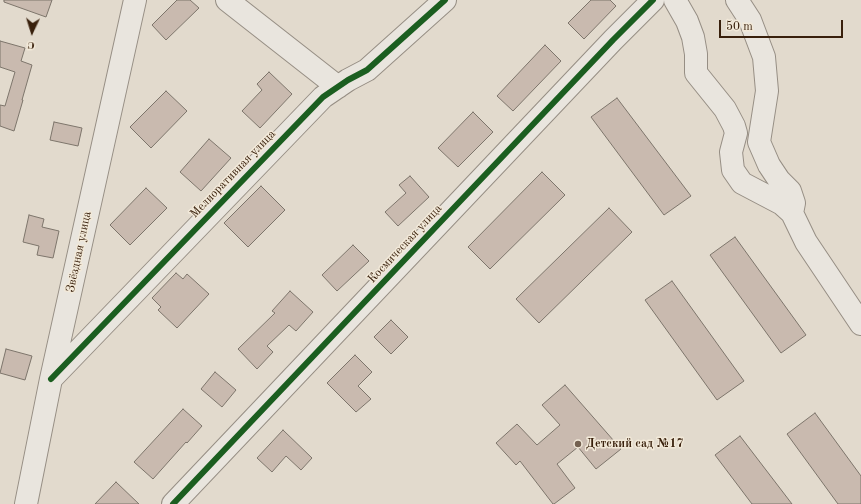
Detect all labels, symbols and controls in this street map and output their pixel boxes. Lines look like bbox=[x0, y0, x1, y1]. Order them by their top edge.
north arrow bbox=[12, 12, 52, 52]
scale bar bbox=[721, 12, 845, 38]
text: 50 m bbox=[726, 21, 753, 33]
text: С bbox=[27, 39, 35, 50]
street label: Мелиоративная улица bbox=[187, 127, 279, 221]
street label: Космическая улица bbox=[365, 202, 445, 286]
street label: Звёздная улица bbox=[63, 210, 95, 294]
place label: Детский сад №17 bbox=[586, 437, 683, 451]
marker: Детский сад №17 bbox=[573, 439, 583, 449]

